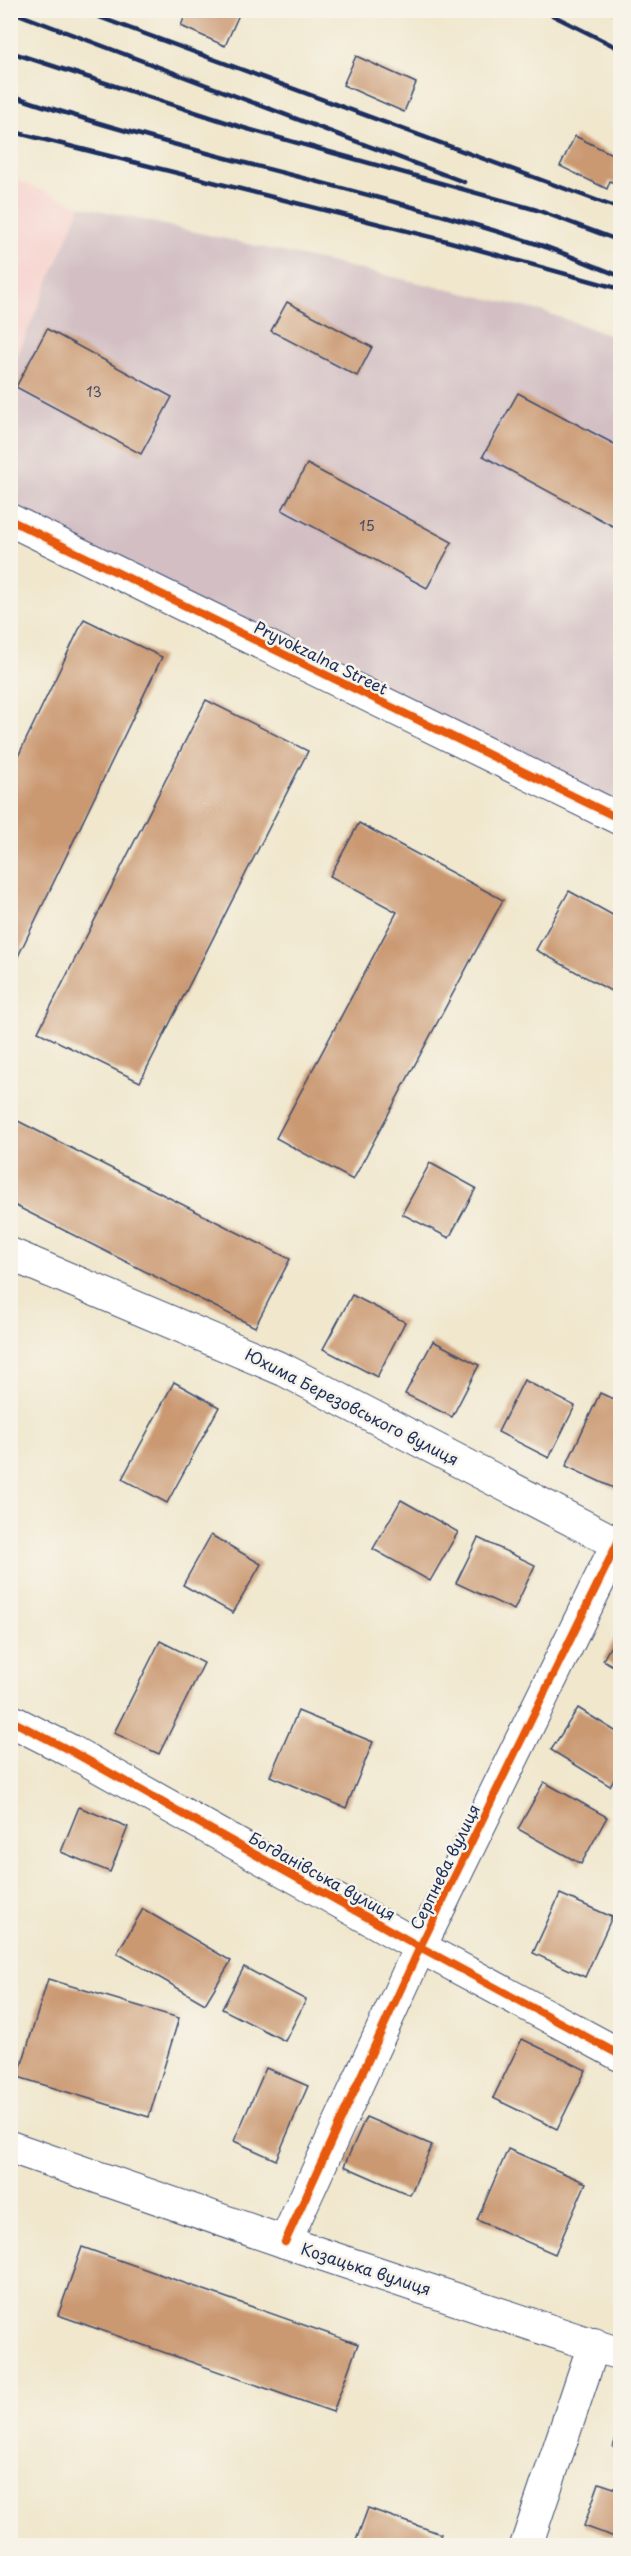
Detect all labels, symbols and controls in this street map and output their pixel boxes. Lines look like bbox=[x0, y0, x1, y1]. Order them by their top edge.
house number: 13 bbox=[86, 381, 102, 402]
house number: 15 bbox=[359, 515, 375, 536]
street label: Pryvokzalna Street bbox=[251, 614, 393, 700]
street label: Юхима Березовського вулиця bbox=[241, 1342, 463, 1471]
street label: Серпнева вулиця bbox=[403, 1800, 485, 1933]
street label: Богданівська вулиця bbox=[245, 1825, 400, 1925]
street label: Козацька вулиця bbox=[298, 2236, 434, 2300]

